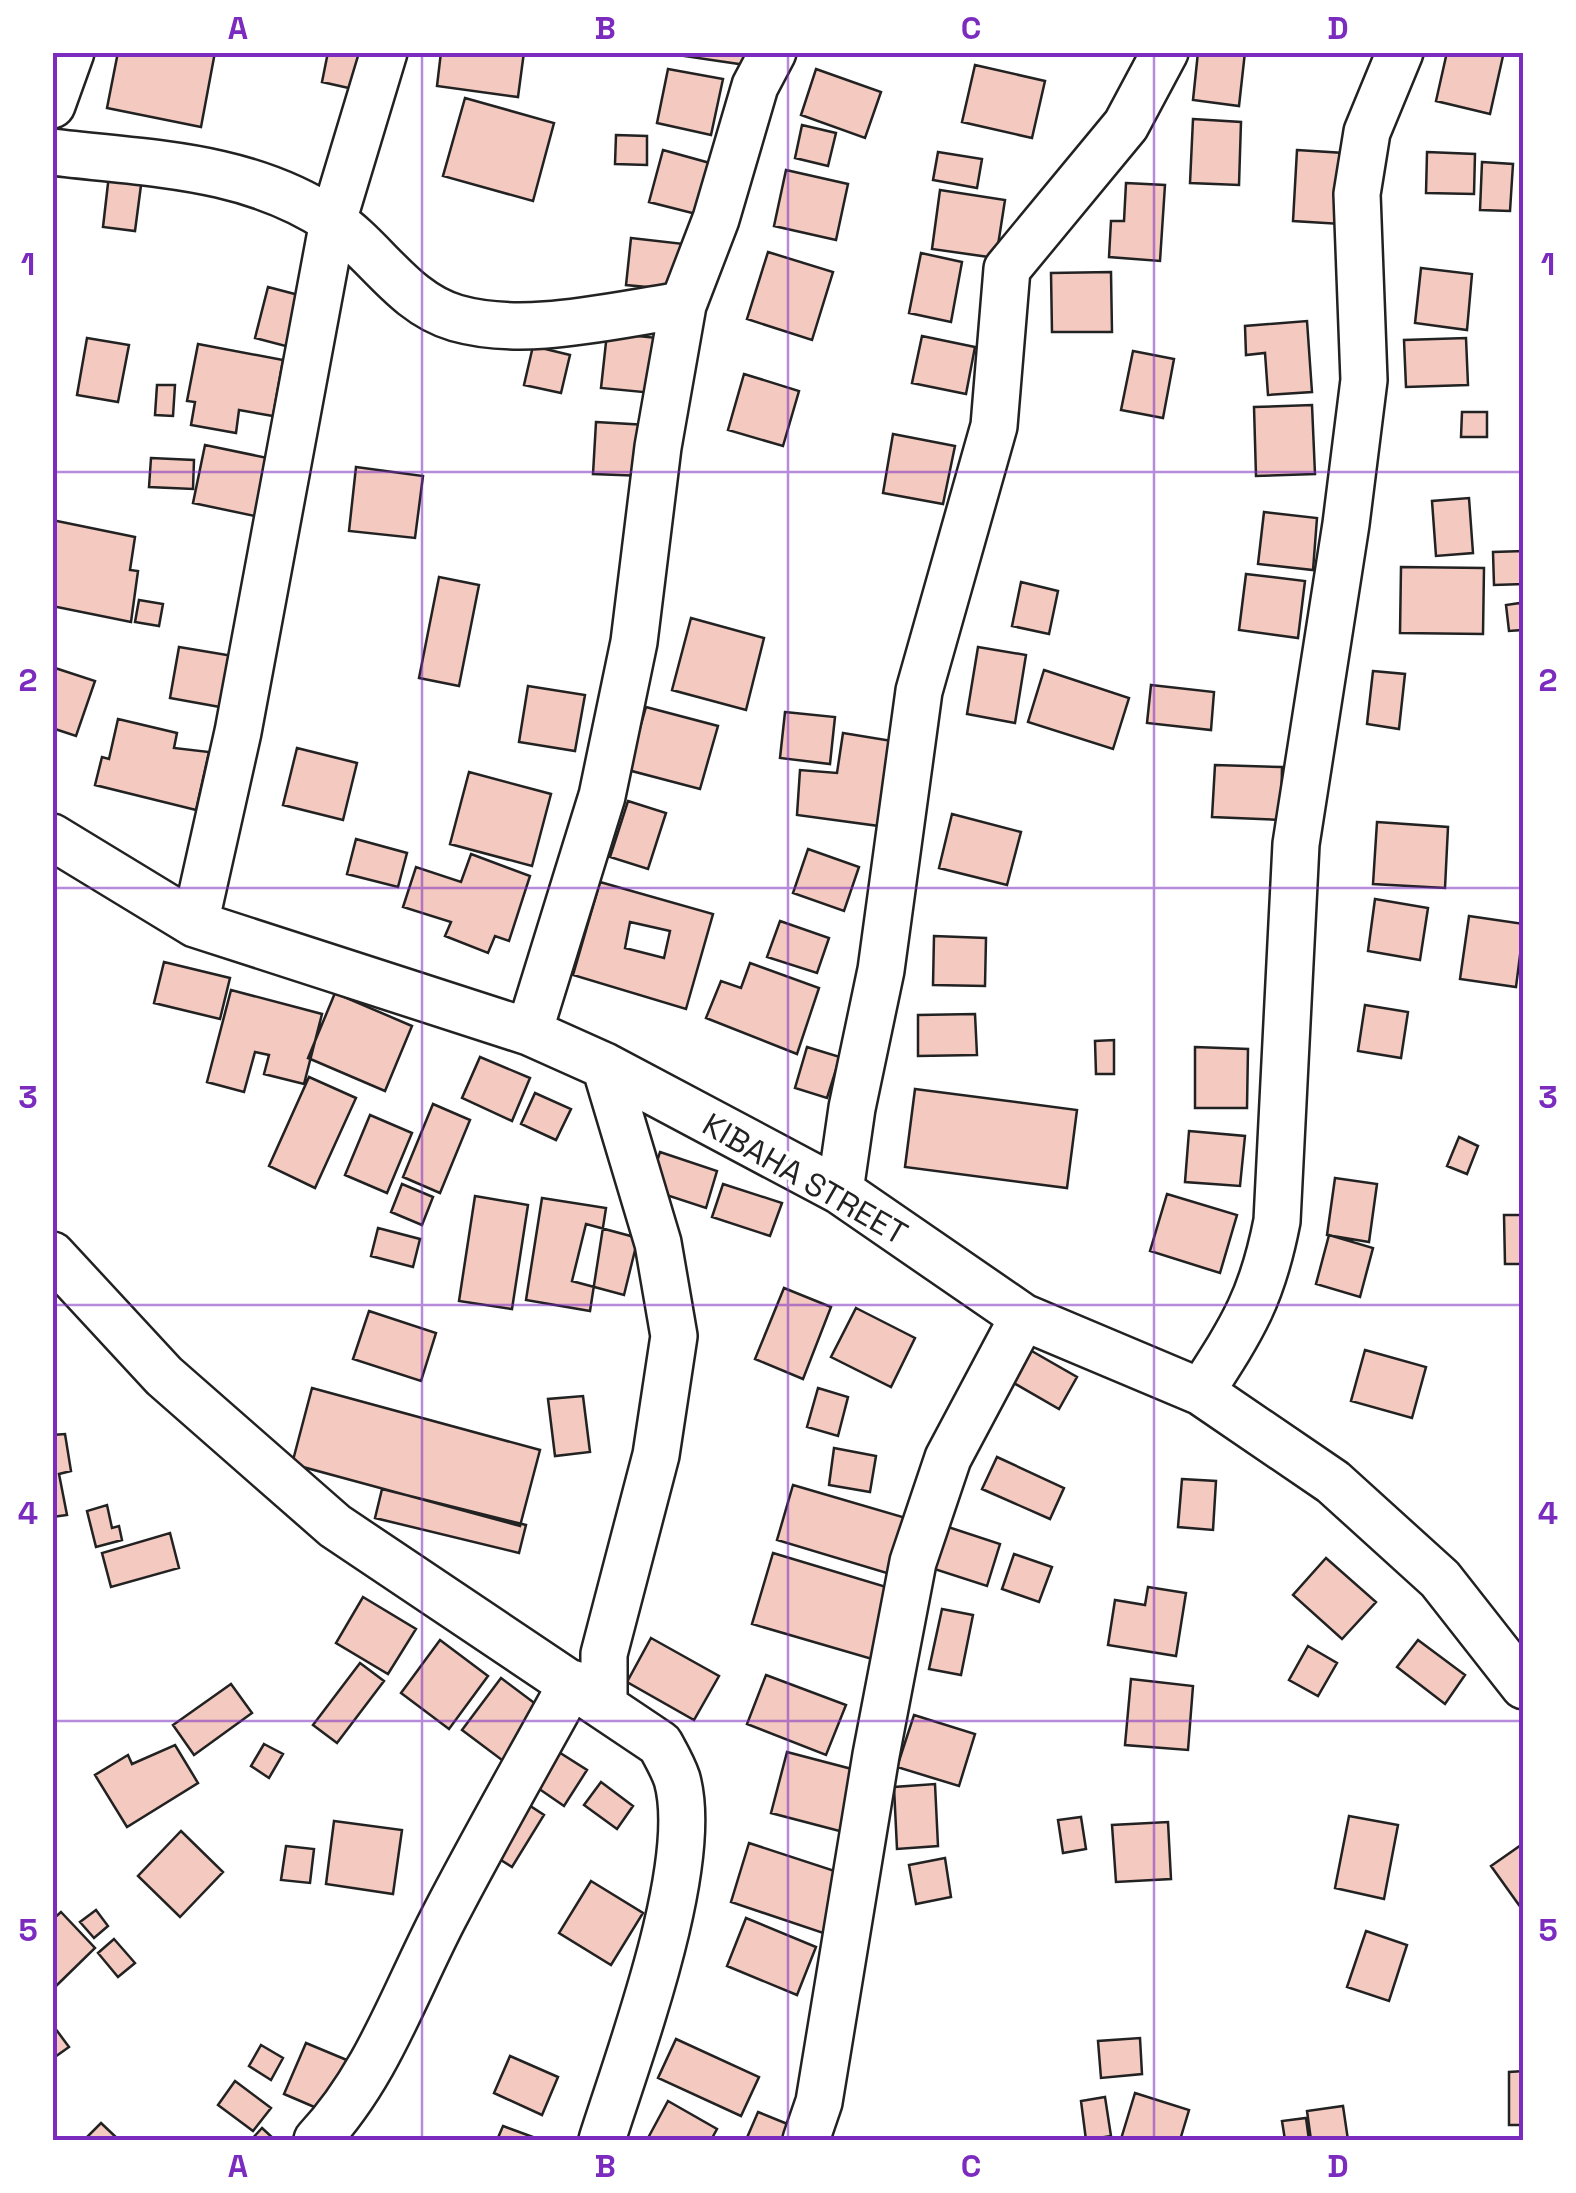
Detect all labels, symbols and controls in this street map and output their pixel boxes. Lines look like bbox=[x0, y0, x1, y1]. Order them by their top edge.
text: A bbox=[228, 8, 248, 48]
text: B bbox=[594, 8, 616, 48]
text: C bbox=[961, 8, 981, 48]
text: D bbox=[1327, 8, 1349, 48]
text: 1 bbox=[21, 244, 35, 284]
text: 1 bbox=[1541, 244, 1555, 284]
text: 2 bbox=[18, 660, 38, 700]
text: 2 bbox=[1538, 660, 1558, 700]
text: 3 bbox=[18, 1077, 38, 1117]
text: 3 bbox=[1538, 1077, 1558, 1117]
street label: KIBAHA STREET bbox=[695, 1104, 915, 1254]
text: 4 bbox=[18, 1493, 38, 1533]
text: 4 bbox=[1538, 1493, 1558, 1533]
text: 5 bbox=[18, 1910, 38, 1950]
text: 5 bbox=[1538, 1910, 1558, 1950]
text: A bbox=[228, 2146, 248, 2186]
text: B bbox=[594, 2146, 616, 2186]
text: C bbox=[961, 2146, 981, 2186]
text: D bbox=[1327, 2146, 1349, 2186]

